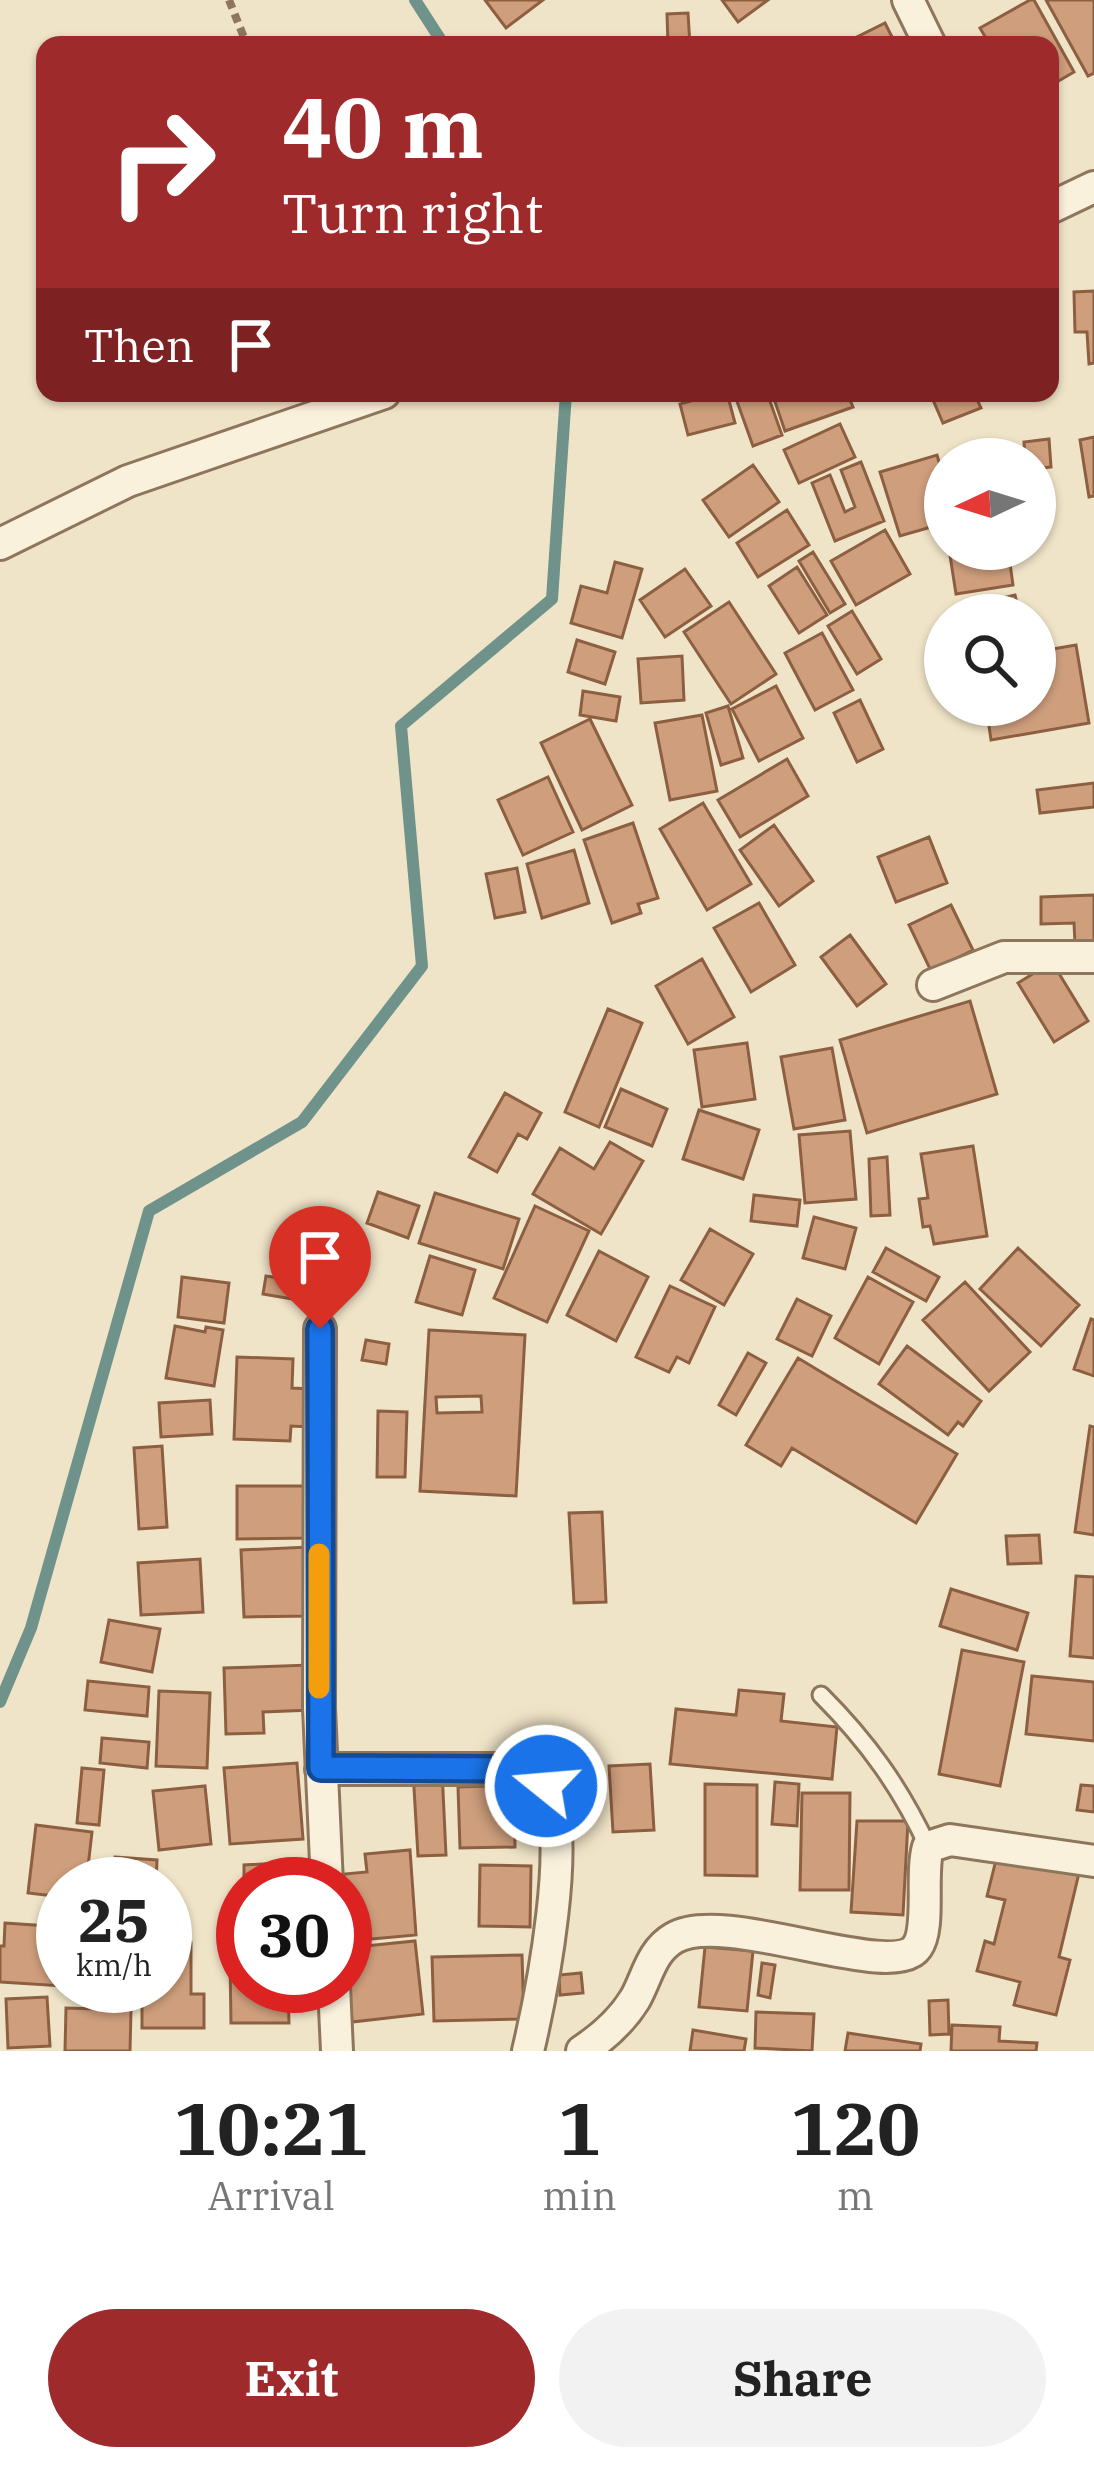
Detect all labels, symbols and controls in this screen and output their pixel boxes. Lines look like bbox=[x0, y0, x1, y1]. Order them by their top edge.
text: 40 m bbox=[282, 72, 484, 181]
icon: right bbox=[84, 84, 240, 240]
text: Turn right bbox=[282, 178, 544, 248]
icon: arrive bbox=[218, 312, 284, 378]
text: Then bbox=[84, 316, 194, 374]
north arrow bbox=[924, 438, 1056, 570]
map controls bbox=[924, 438, 1056, 726]
button: search bbox=[924, 594, 1056, 726]
pin bbox=[269, 1206, 371, 1329]
icon: arrive bbox=[287, 1224, 353, 1290]
position arrow bbox=[483, 1723, 609, 1849]
speed limit sign: 30 bbox=[216, 1857, 372, 2013]
text: 25 bbox=[78, 1880, 150, 1959]
text: km/h bbox=[76, 1945, 152, 1984]
text: 10:21 bbox=[174, 2081, 368, 2175]
text: 1 bbox=[558, 2081, 601, 2175]
text: 120 bbox=[791, 2081, 920, 2175]
text: Arrival bbox=[208, 2170, 335, 2221]
text: min bbox=[542, 2170, 617, 2221]
text: m bbox=[837, 2170, 874, 2221]
button: Exit bbox=[48, 2309, 535, 2447]
button: Share bbox=[559, 2309, 1046, 2447]

